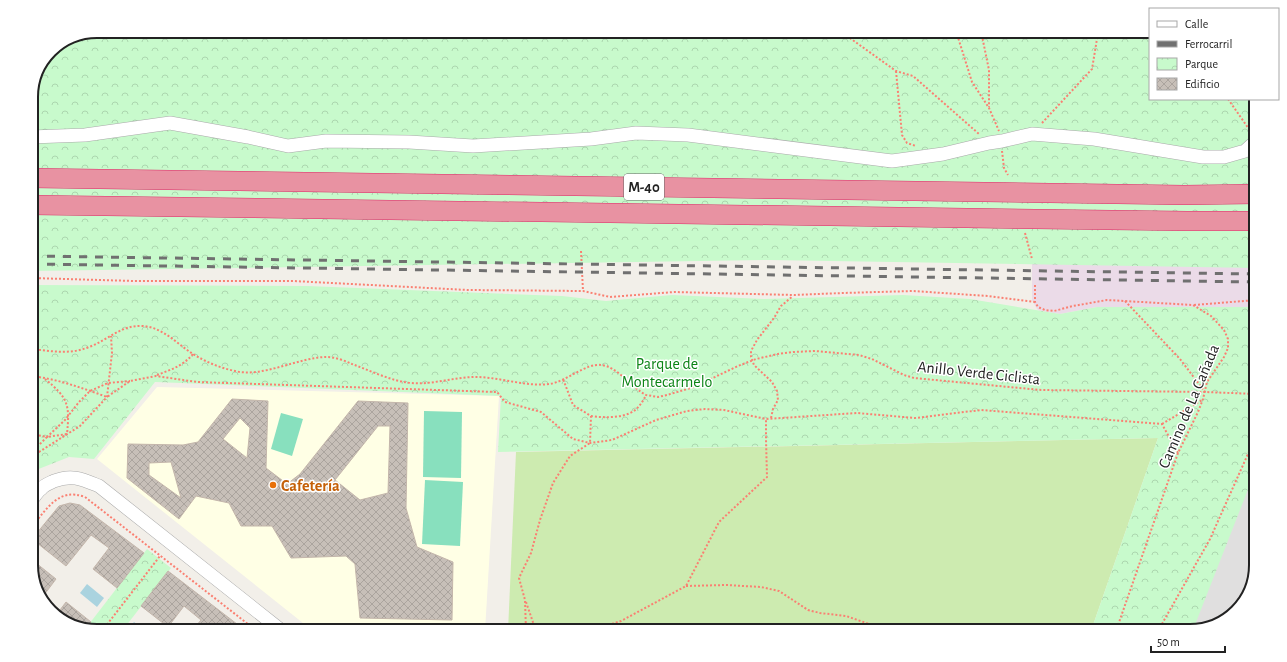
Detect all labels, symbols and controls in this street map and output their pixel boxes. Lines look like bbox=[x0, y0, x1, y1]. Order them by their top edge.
legend bbox=[1149, 8, 1279, 100]
text: Calle bbox=[1185, 18, 1208, 30]
text: Ferrocarril bbox=[1185, 38, 1232, 50]
text: Parque bbox=[1185, 58, 1218, 70]
text: Edificio bbox=[1185, 78, 1220, 90]
road number: M-40 bbox=[624, 174, 664, 200]
street label: Camino de La Cañada bbox=[1156, 342, 1222, 471]
park label: Parque de Montecarmelo bbox=[622, 356, 713, 390]
street label: Anillo Verde Ciclista bbox=[917, 359, 1041, 387]
place label: Cafetería bbox=[281, 478, 340, 494]
marker: Cafetería bbox=[268, 480, 278, 490]
scale bar bbox=[1151, 628, 1225, 654]
text: 50 m bbox=[1157, 636, 1180, 648]

